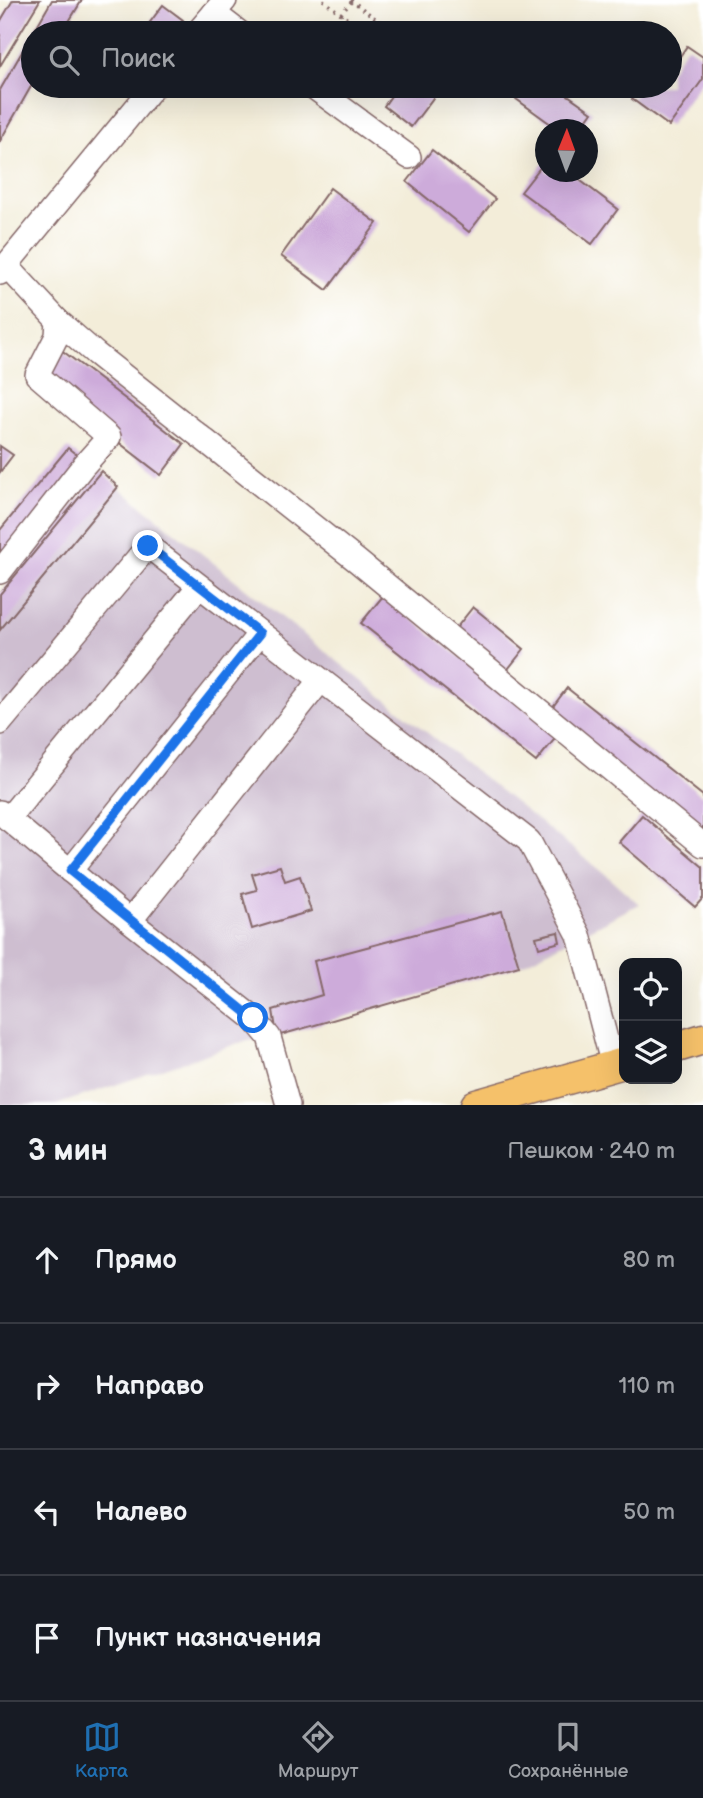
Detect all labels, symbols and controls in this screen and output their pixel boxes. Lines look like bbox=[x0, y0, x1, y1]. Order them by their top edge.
search box bbox=[21, 21, 682, 98]
icon: search bbox=[45, 41, 83, 79]
text: Поиск bbox=[101, 44, 175, 75]
north arrow bbox=[535, 119, 598, 182]
route end bbox=[132, 530, 163, 561]
map controls bbox=[619, 958, 682, 1084]
button: locate bbox=[619, 958, 682, 1021]
route start bbox=[237, 1002, 268, 1033]
button: layers bbox=[619, 1021, 682, 1084]
text: 3 мин bbox=[28, 1133, 108, 1169]
text: Пешком · 240 m bbox=[507, 1137, 675, 1165]
icon: ahead bbox=[28, 1241, 66, 1279]
text: Прямо bbox=[95, 1245, 177, 1276]
text: 80 m bbox=[623, 1246, 675, 1274]
icon: right bbox=[28, 1367, 66, 1405]
text: Направо bbox=[95, 1371, 204, 1402]
text: 110 m bbox=[618, 1372, 675, 1400]
icon: left bbox=[28, 1493, 66, 1531]
text: Налево bbox=[95, 1497, 187, 1528]
text: 50 m bbox=[623, 1498, 675, 1526]
icon: arrive bbox=[28, 1619, 66, 1657]
text: Пункт назначения bbox=[95, 1623, 321, 1654]
tab: Карта bbox=[75, 1718, 128, 1783]
tab: Маршрут bbox=[278, 1718, 359, 1783]
tab: Сохранённые bbox=[508, 1718, 628, 1783]

